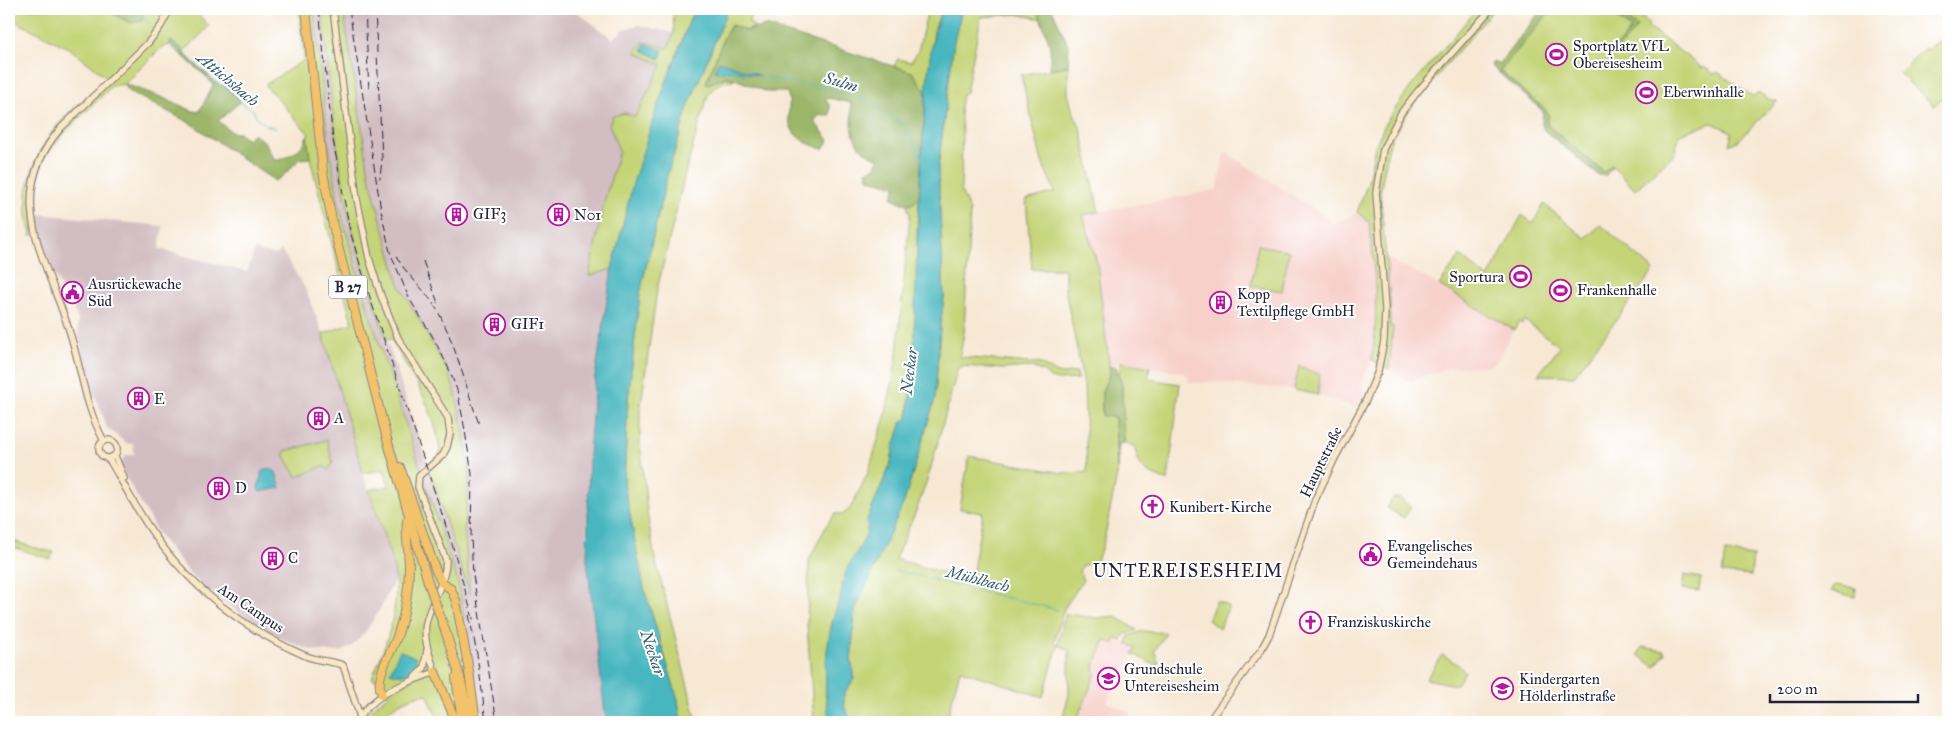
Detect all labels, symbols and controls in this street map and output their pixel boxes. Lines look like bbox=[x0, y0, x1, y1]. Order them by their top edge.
place label: Sportplatz VfL Obereisesheim bbox=[1573, 37, 1669, 72]
sports icon: Sportplatz VfL Obereisesheim bbox=[1545, 43, 1569, 67]
water label: Attichsbach bbox=[192, 46, 263, 110]
water label: Sulm bbox=[821, 68, 860, 96]
sports icon: Eberwinhalle bbox=[1635, 80, 1659, 104]
place label: Eberwinhalle bbox=[1663, 83, 1744, 101]
building icon: GIF3 bbox=[445, 202, 469, 226]
building icon: N01 bbox=[546, 203, 570, 227]
place label: GIF3 bbox=[473, 205, 506, 223]
place label: N01 bbox=[574, 206, 601, 224]
sports icon: Sportura bbox=[1508, 265, 1532, 289]
place label: Sportura bbox=[1449, 268, 1505, 286]
place label: Ausrückewache Süd bbox=[87, 275, 182, 310]
road number: B 27 bbox=[329, 276, 367, 298]
sports icon: Frankenhalle bbox=[1549, 278, 1573, 302]
public building icon: Ausrückewache Süd bbox=[60, 281, 84, 305]
place label: Frankenhalle bbox=[1577, 281, 1657, 299]
place label: Kopp Textilpflege GmbH bbox=[1237, 285, 1355, 320]
building icon: Kopp Textilpflege GmbH bbox=[1209, 291, 1233, 315]
building icon: GIF1 bbox=[483, 312, 507, 336]
place label: GIF1 bbox=[511, 315, 544, 333]
water label: Neckar bbox=[897, 345, 921, 396]
building icon: E bbox=[126, 387, 150, 411]
place label: E bbox=[154, 390, 165, 408]
building icon: A bbox=[306, 406, 330, 430]
place label: A bbox=[333, 409, 344, 427]
street label: Hauptstraße bbox=[1296, 424, 1346, 500]
building icon: D bbox=[207, 476, 231, 500]
place label: D bbox=[235, 479, 247, 497]
church icon: Kunibert-Kirche bbox=[1141, 495, 1165, 519]
place label: Kunibert-Kirche bbox=[1169, 498, 1271, 516]
place label: Evangelisches Gemeindehaus bbox=[1387, 537, 1477, 572]
public building icon: Evangelisches Gemeindehaus bbox=[1359, 543, 1383, 567]
building icon: C bbox=[260, 546, 284, 570]
place label: C bbox=[288, 549, 298, 567]
district label: UNTEREISESHEIM bbox=[1093, 560, 1283, 582]
water label: Mühlbach bbox=[943, 562, 1012, 596]
street label: Am Campus bbox=[214, 579, 288, 637]
church icon: Franziskuskirche bbox=[1299, 610, 1323, 634]
place label: Franziskuskirche bbox=[1327, 613, 1431, 631]
water label: Neckar bbox=[636, 627, 670, 680]
place label: Grundschule Untereisesheim bbox=[1124, 660, 1220, 695]
school or university icon: Grundschule Untereisesheim bbox=[1096, 666, 1120, 690]
place label: Kindergarten Hölderlinstraße bbox=[1519, 670, 1616, 705]
scale bar bbox=[1770, 671, 1917, 703]
school or university icon: Kindergarten Hölderlinstraße bbox=[1491, 676, 1515, 700]
text: 200 m bbox=[1777, 680, 1818, 698]

